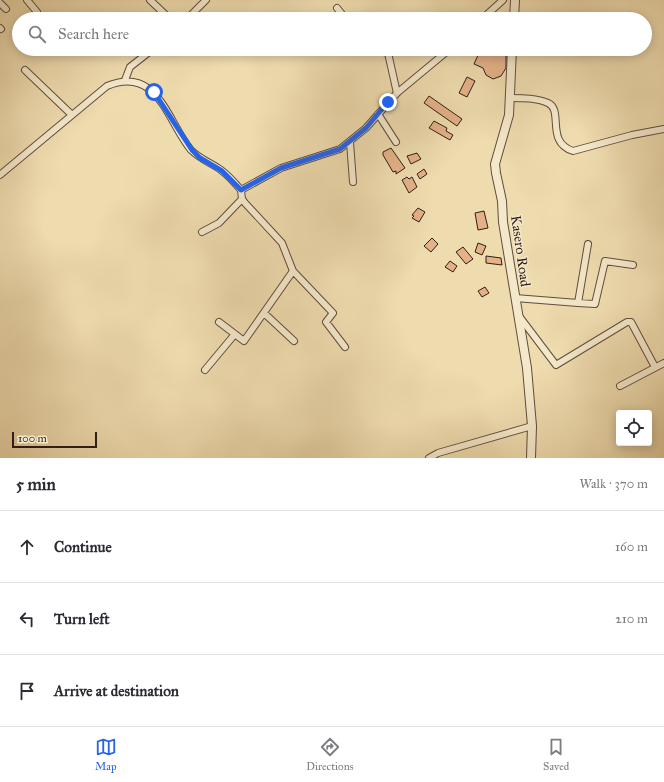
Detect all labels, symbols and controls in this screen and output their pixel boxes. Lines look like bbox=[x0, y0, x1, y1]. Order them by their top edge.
search box bbox=[12, 12, 652, 56]
icon: search bbox=[26, 23, 48, 45]
text: Search here bbox=[58, 25, 129, 43]
route start bbox=[145, 83, 163, 101]
route end bbox=[379, 93, 397, 111]
street label: Kasero Road bbox=[507, 214, 534, 288]
map controls bbox=[616, 410, 652, 446]
button: locate bbox=[616, 410, 652, 446]
scale bar bbox=[12, 430, 97, 449]
text: 100 m bbox=[18, 432, 47, 445]
text: 5 min bbox=[16, 474, 56, 495]
text: Walk · 370 m bbox=[579, 476, 648, 492]
icon: ahead bbox=[16, 536, 38, 558]
text: Continue bbox=[54, 538, 112, 556]
text: 160 m bbox=[615, 539, 648, 555]
icon: left bbox=[16, 608, 38, 630]
text: Turn left bbox=[54, 610, 110, 628]
text: 210 m bbox=[615, 611, 648, 627]
icon: arrive bbox=[16, 680, 38, 702]
text: Arrive at destination bbox=[54, 682, 179, 700]
tab: Map bbox=[95, 736, 117, 773]
tab: Directions bbox=[306, 736, 354, 773]
tab: Saved bbox=[543, 736, 569, 773]

